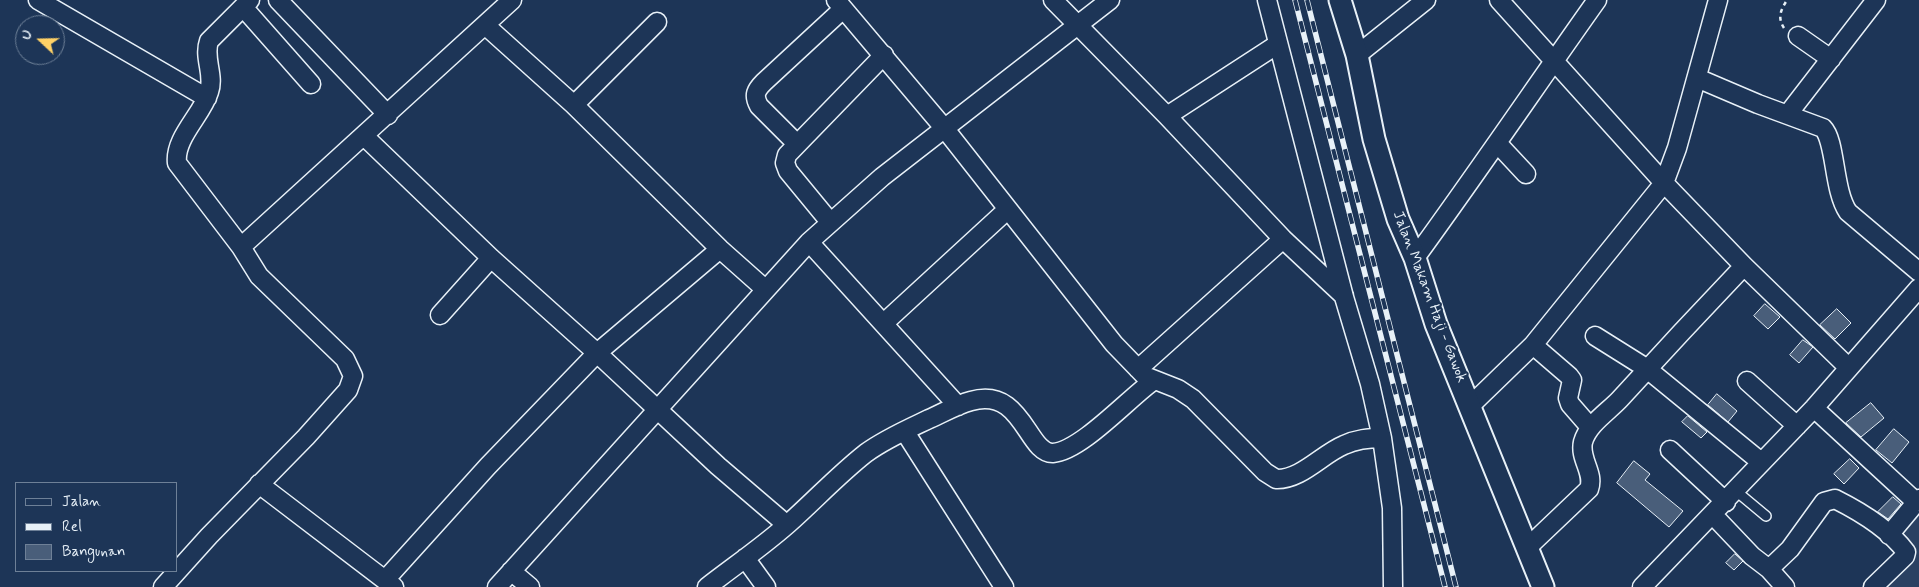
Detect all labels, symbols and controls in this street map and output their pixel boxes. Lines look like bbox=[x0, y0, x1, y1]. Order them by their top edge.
north arrow bbox=[15, 15, 65, 65]
text: U bbox=[17, 28, 37, 42]
street label: Jalan Makam Haji - Gawok bbox=[1388, 209, 1470, 385]
legend bbox=[15, 482, 178, 572]
text: Jalan bbox=[62, 492, 101, 512]
text: Rel bbox=[62, 517, 82, 537]
text: Bangunan bbox=[62, 542, 125, 562]

